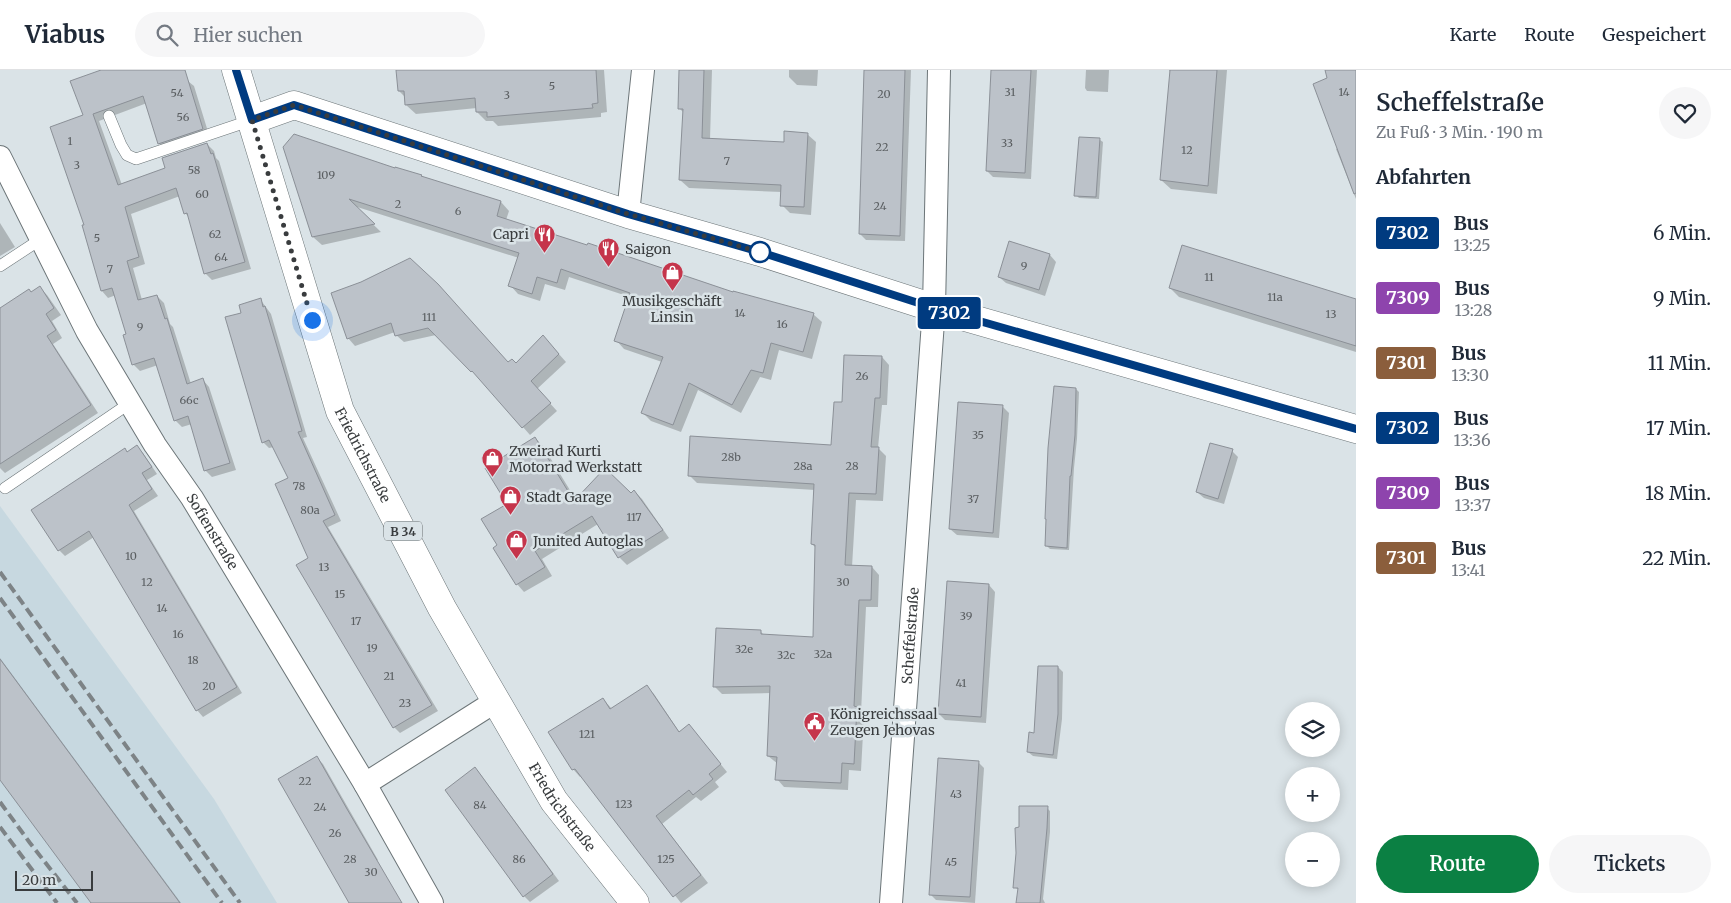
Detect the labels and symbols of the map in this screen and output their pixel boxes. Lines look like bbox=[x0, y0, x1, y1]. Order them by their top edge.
house number: 5 bbox=[549, 79, 555, 93]
house number: 31 bbox=[1005, 85, 1015, 99]
house number: 14 bbox=[1338, 85, 1350, 99]
house number: 54 bbox=[171, 86, 184, 100]
house number: 20 bbox=[877, 87, 891, 101]
house number: 3 bbox=[504, 88, 510, 102]
house number: 56 bbox=[177, 110, 190, 124]
house number: 1 bbox=[68, 134, 73, 148]
house number: 33 bbox=[1001, 136, 1013, 150]
house number: 22 bbox=[876, 140, 888, 154]
house number: 12 bbox=[1181, 143, 1193, 157]
house number: 7 bbox=[724, 154, 730, 168]
house number: 3 bbox=[74, 158, 80, 172]
house number: 58 bbox=[188, 163, 201, 177]
house number: 109 bbox=[317, 168, 335, 182]
house number: 60 bbox=[195, 187, 209, 201]
house number: 2 bbox=[395, 197, 401, 211]
house number: 24 bbox=[874, 199, 887, 213]
house number: 6 bbox=[455, 204, 462, 218]
restaurant icon: Capri bbox=[533, 222, 557, 253]
place label: Capri bbox=[493, 225, 529, 243]
house number: 62 bbox=[209, 227, 221, 241]
house number: 5 bbox=[94, 231, 100, 245]
restaurant icon: Saigon bbox=[597, 237, 621, 268]
place label: Saigon bbox=[625, 240, 671, 258]
unlabelled marker bbox=[749, 241, 771, 263]
house number: 64 bbox=[214, 250, 228, 264]
house number: 9 bbox=[1021, 259, 1028, 273]
shop icon: Musikgeschäft Linsin bbox=[660, 261, 684, 292]
house number: 7 bbox=[107, 262, 113, 276]
house number: 11 bbox=[1204, 270, 1214, 284]
house number: 11a bbox=[1267, 290, 1283, 304]
place label: Musikgeschäft Linsin bbox=[622, 292, 722, 326]
line badge: 7302 bbox=[914, 297, 984, 329]
house number: 14 bbox=[734, 306, 746, 320]
house number: 13 bbox=[1326, 307, 1336, 321]
your location bbox=[300, 308, 325, 333]
house number: 111 bbox=[422, 310, 436, 324]
house number: 16 bbox=[776, 317, 788, 331]
house number: 9 bbox=[137, 320, 144, 334]
house number: 26 bbox=[856, 369, 869, 383]
house number: 66c bbox=[179, 393, 199, 407]
street label: Friedrichstraße bbox=[331, 404, 395, 506]
house number: 35 bbox=[972, 428, 984, 442]
place label: Zweirad Kurti Motorrad Werkstatt bbox=[509, 442, 643, 476]
shop icon: Zweirad Kurti Motorrad Werkstatt bbox=[481, 447, 505, 478]
house number: 28b bbox=[721, 450, 741, 464]
house number: 28a bbox=[793, 459, 813, 473]
house number: 28 bbox=[846, 459, 859, 473]
house number: 78 bbox=[293, 479, 306, 493]
shop icon: Stadt Garage bbox=[498, 485, 522, 516]
place label: Stadt Garage bbox=[526, 488, 611, 506]
street label: Sofienstraße bbox=[182, 490, 242, 573]
house number: 37 bbox=[967, 492, 979, 506]
house number: 80a bbox=[300, 503, 320, 517]
house number: 117 bbox=[626, 510, 642, 524]
road number: B 34 bbox=[384, 522, 422, 541]
shop icon: Junited Autoglas bbox=[505, 529, 529, 560]
place label: Junited Autoglas bbox=[532, 532, 643, 550]
house number: 10 bbox=[125, 549, 137, 563]
house number: 13 bbox=[319, 560, 329, 574]
house number: 12 bbox=[141, 575, 153, 589]
house number: 30 bbox=[836, 575, 850, 589]
house number: 15 bbox=[334, 587, 346, 601]
street label: Scheffelstraße bbox=[898, 587, 923, 685]
house number: 14 bbox=[156, 601, 168, 615]
house number: 39 bbox=[960, 609, 973, 623]
house number: 17 bbox=[351, 614, 361, 628]
house number: 16 bbox=[172, 627, 184, 641]
house number: 19 bbox=[366, 641, 378, 655]
house number: 32e bbox=[735, 642, 753, 656]
house number: 32a bbox=[814, 647, 832, 661]
house number: 32c bbox=[777, 648, 795, 662]
house number: 18 bbox=[187, 653, 199, 667]
house number: 21 bbox=[383, 669, 395, 683]
house number: 41 bbox=[956, 676, 966, 690]
house number: 20 bbox=[202, 679, 216, 693]
house number: 23 bbox=[399, 696, 411, 710]
place label: Königreichssaal Zeugen Jehovas bbox=[830, 705, 938, 739]
public building icon: Königreichssaal Zeugen Jehovas bbox=[802, 710, 826, 741]
house number: 121 bbox=[579, 727, 595, 741]
street label: Friedrichstraße bbox=[525, 759, 600, 855]
house number: 22 bbox=[299, 774, 311, 788]
house number: 43 bbox=[950, 787, 962, 801]
house number: 123 bbox=[615, 797, 633, 811]
house number: 84 bbox=[473, 798, 487, 812]
house number: 24 bbox=[314, 800, 327, 814]
house number: 26 bbox=[329, 826, 342, 840]
house number: 28 bbox=[344, 852, 357, 866]
house number: 86 bbox=[512, 852, 526, 866]
house number: 125 bbox=[657, 852, 675, 866]
house number: 45 bbox=[945, 855, 957, 869]
house number: 30 bbox=[364, 865, 378, 879]
scale bar bbox=[15, 868, 92, 891]

